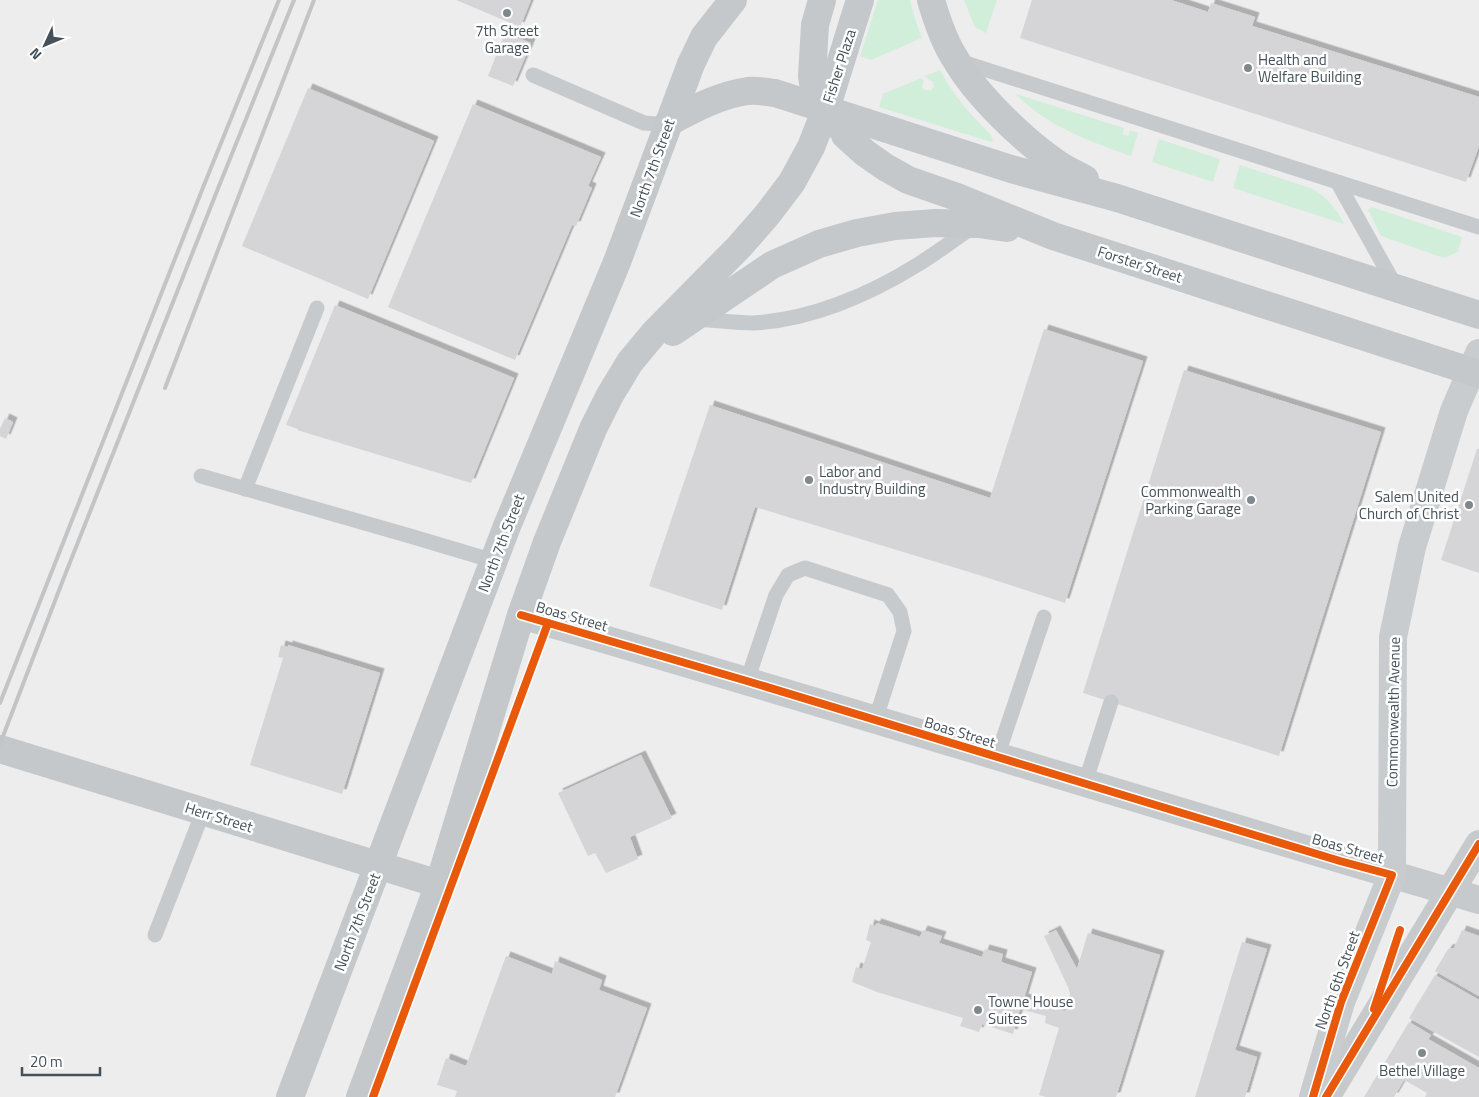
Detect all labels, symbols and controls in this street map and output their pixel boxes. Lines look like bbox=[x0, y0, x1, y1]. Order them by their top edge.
marker: 7th Street Garage bbox=[501, 7, 513, 19]
place label: 7th Street Garage bbox=[475, 19, 540, 59]
north arrow bbox=[20, 20, 70, 70]
street label: Fisher Plaza bbox=[816, 26, 862, 106]
text: N bbox=[24, 44, 46, 65]
place label: Health and Welfare Building bbox=[1258, 48, 1362, 88]
marker: Health and Welfare Building bbox=[1242, 62, 1254, 74]
street label: North 7th Street bbox=[623, 115, 681, 221]
street label: Forster Street bbox=[1095, 240, 1186, 289]
place label: Labor and Industry Building bbox=[819, 460, 926, 500]
marker: Labor and Industry Building bbox=[803, 474, 815, 486]
place label: Commonwealth Parking Garage bbox=[1141, 480, 1241, 520]
place label: Salem United Church of Christ bbox=[1359, 485, 1460, 525]
street label: North 7th Street bbox=[472, 490, 531, 595]
marker: Commonwealth Parking Garage bbox=[1245, 494, 1257, 506]
marker: Salem United Church of Christ bbox=[1463, 499, 1475, 511]
street label: Boas Street bbox=[533, 595, 611, 637]
street label: Commonwealth Avenue bbox=[1380, 637, 1406, 787]
street label: Boas Street bbox=[921, 710, 999, 754]
street label: Herr Street bbox=[182, 796, 257, 838]
street label: Boas Street bbox=[1309, 827, 1387, 869]
street label: North 7th Street bbox=[328, 869, 387, 974]
street label: North 6th Street bbox=[1308, 927, 1366, 1033]
place label: Towne House Suites bbox=[988, 990, 1073, 1030]
marker: Towne House Suites bbox=[972, 1004, 984, 1016]
scale bar bbox=[22, 1044, 100, 1076]
marker: Bethel Village bbox=[1416, 1047, 1428, 1059]
text: 20 m bbox=[30, 1050, 63, 1073]
place label: Bethel Village bbox=[1379, 1059, 1465, 1082]

